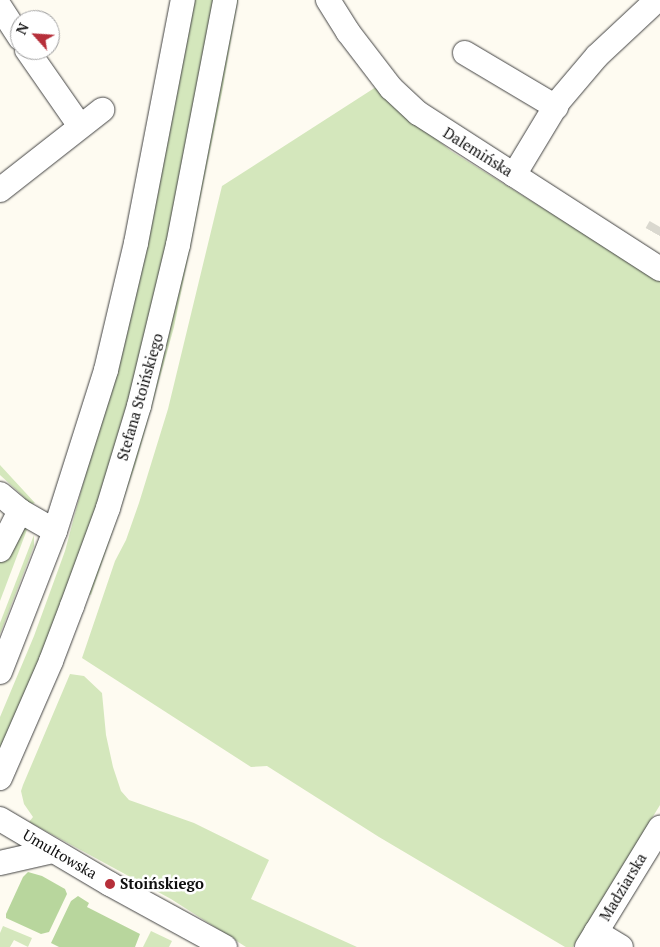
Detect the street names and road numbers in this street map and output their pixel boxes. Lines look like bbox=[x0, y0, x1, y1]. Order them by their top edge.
street label: Dalemińska bbox=[440, 124, 516, 180]
street label: Stefana Stoińskiego bbox=[113, 331, 167, 463]
street label: Umultowska bbox=[20, 826, 100, 882]
street label: Madziarska bbox=[596, 850, 650, 924]

